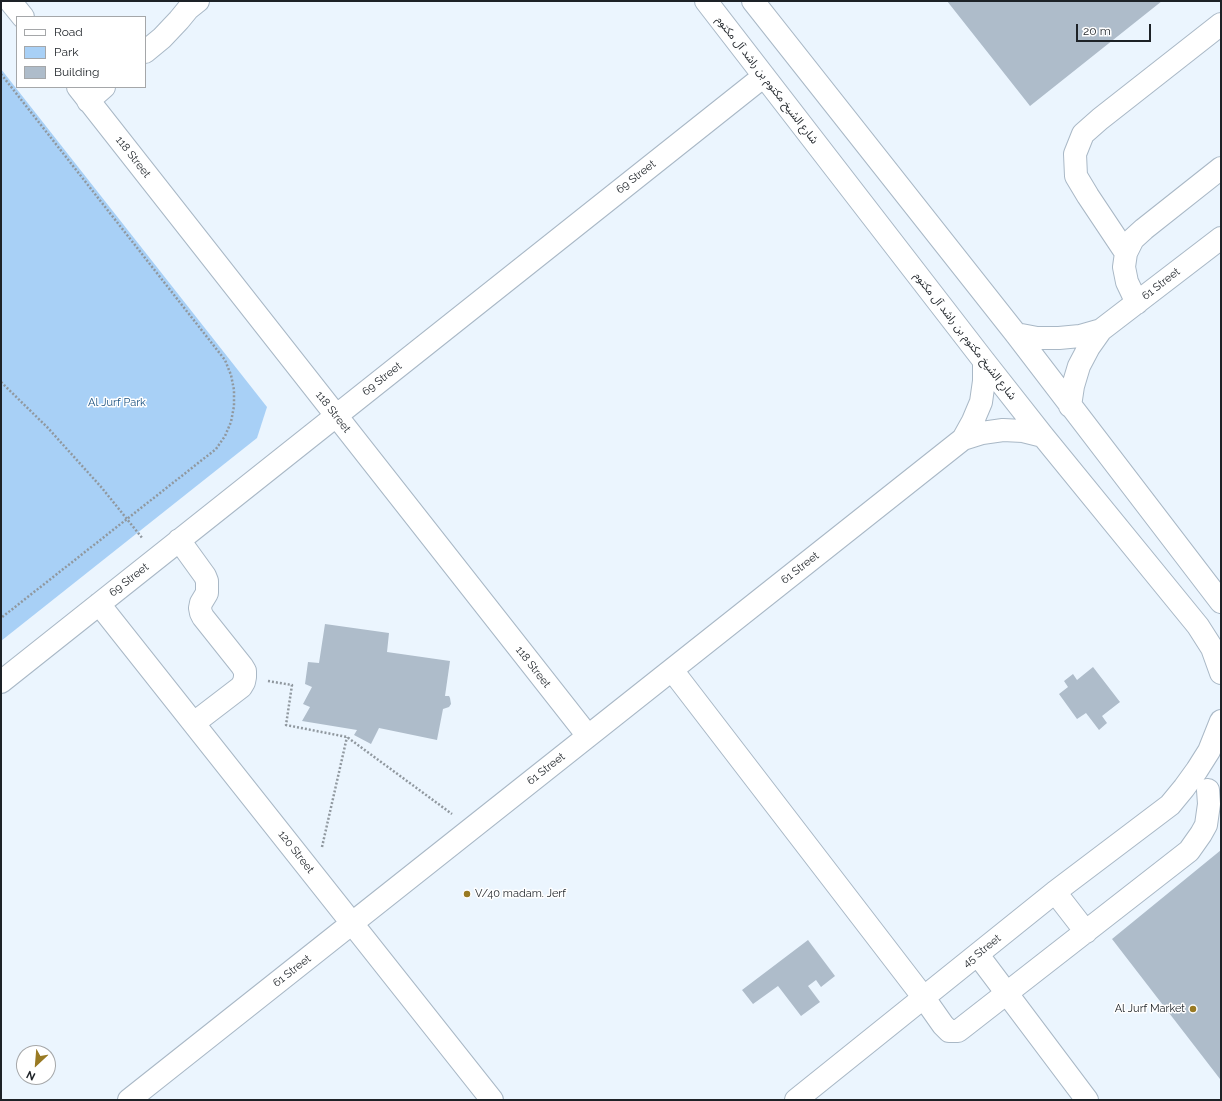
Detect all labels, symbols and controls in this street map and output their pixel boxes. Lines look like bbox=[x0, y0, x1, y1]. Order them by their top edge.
street label: شارع الشيخ مكتوم بن راشد آل مكتوم bbox=[713, 14, 821, 146]
legend bbox=[16, 16, 146, 88]
scale bar bbox=[1078, 16, 1153, 42]
text: 20 m bbox=[1083, 24, 1111, 38]
text: Road bbox=[54, 25, 83, 39]
text: Park bbox=[54, 45, 79, 59]
text: Building bbox=[54, 65, 100, 79]
street label: 118 Street bbox=[113, 134, 153, 180]
street label: 69 Street bbox=[614, 158, 658, 196]
street label: 61 Street bbox=[1139, 265, 1183, 303]
street label: شارع الشيخ مكتوم بن راشد آل مكتوم bbox=[911, 270, 1019, 402]
street label: 69 Street bbox=[360, 360, 404, 398]
street label: 118 Street bbox=[313, 389, 353, 435]
park label: Al Jurf Park bbox=[88, 396, 146, 410]
street label: 61 Street bbox=[778, 549, 822, 587]
street label: 69 Street bbox=[107, 561, 151, 599]
street label: 118 Street bbox=[513, 644, 553, 690]
street label: 61 Street bbox=[524, 750, 568, 788]
street label: 120 Street bbox=[275, 828, 317, 876]
place label: V/40 madam. Jerf bbox=[475, 887, 566, 901]
marker: V/40 madam. Jerf bbox=[462, 889, 472, 899]
street label: 45 Street bbox=[960, 932, 1004, 970]
street label: 61 Street bbox=[270, 952, 314, 990]
place label: Al Jurf Market bbox=[1115, 1002, 1185, 1016]
marker: Al Jurf Market bbox=[1188, 1004, 1198, 1014]
north arrow bbox=[16, 1045, 56, 1085]
text: N bbox=[24, 1068, 38, 1083]

